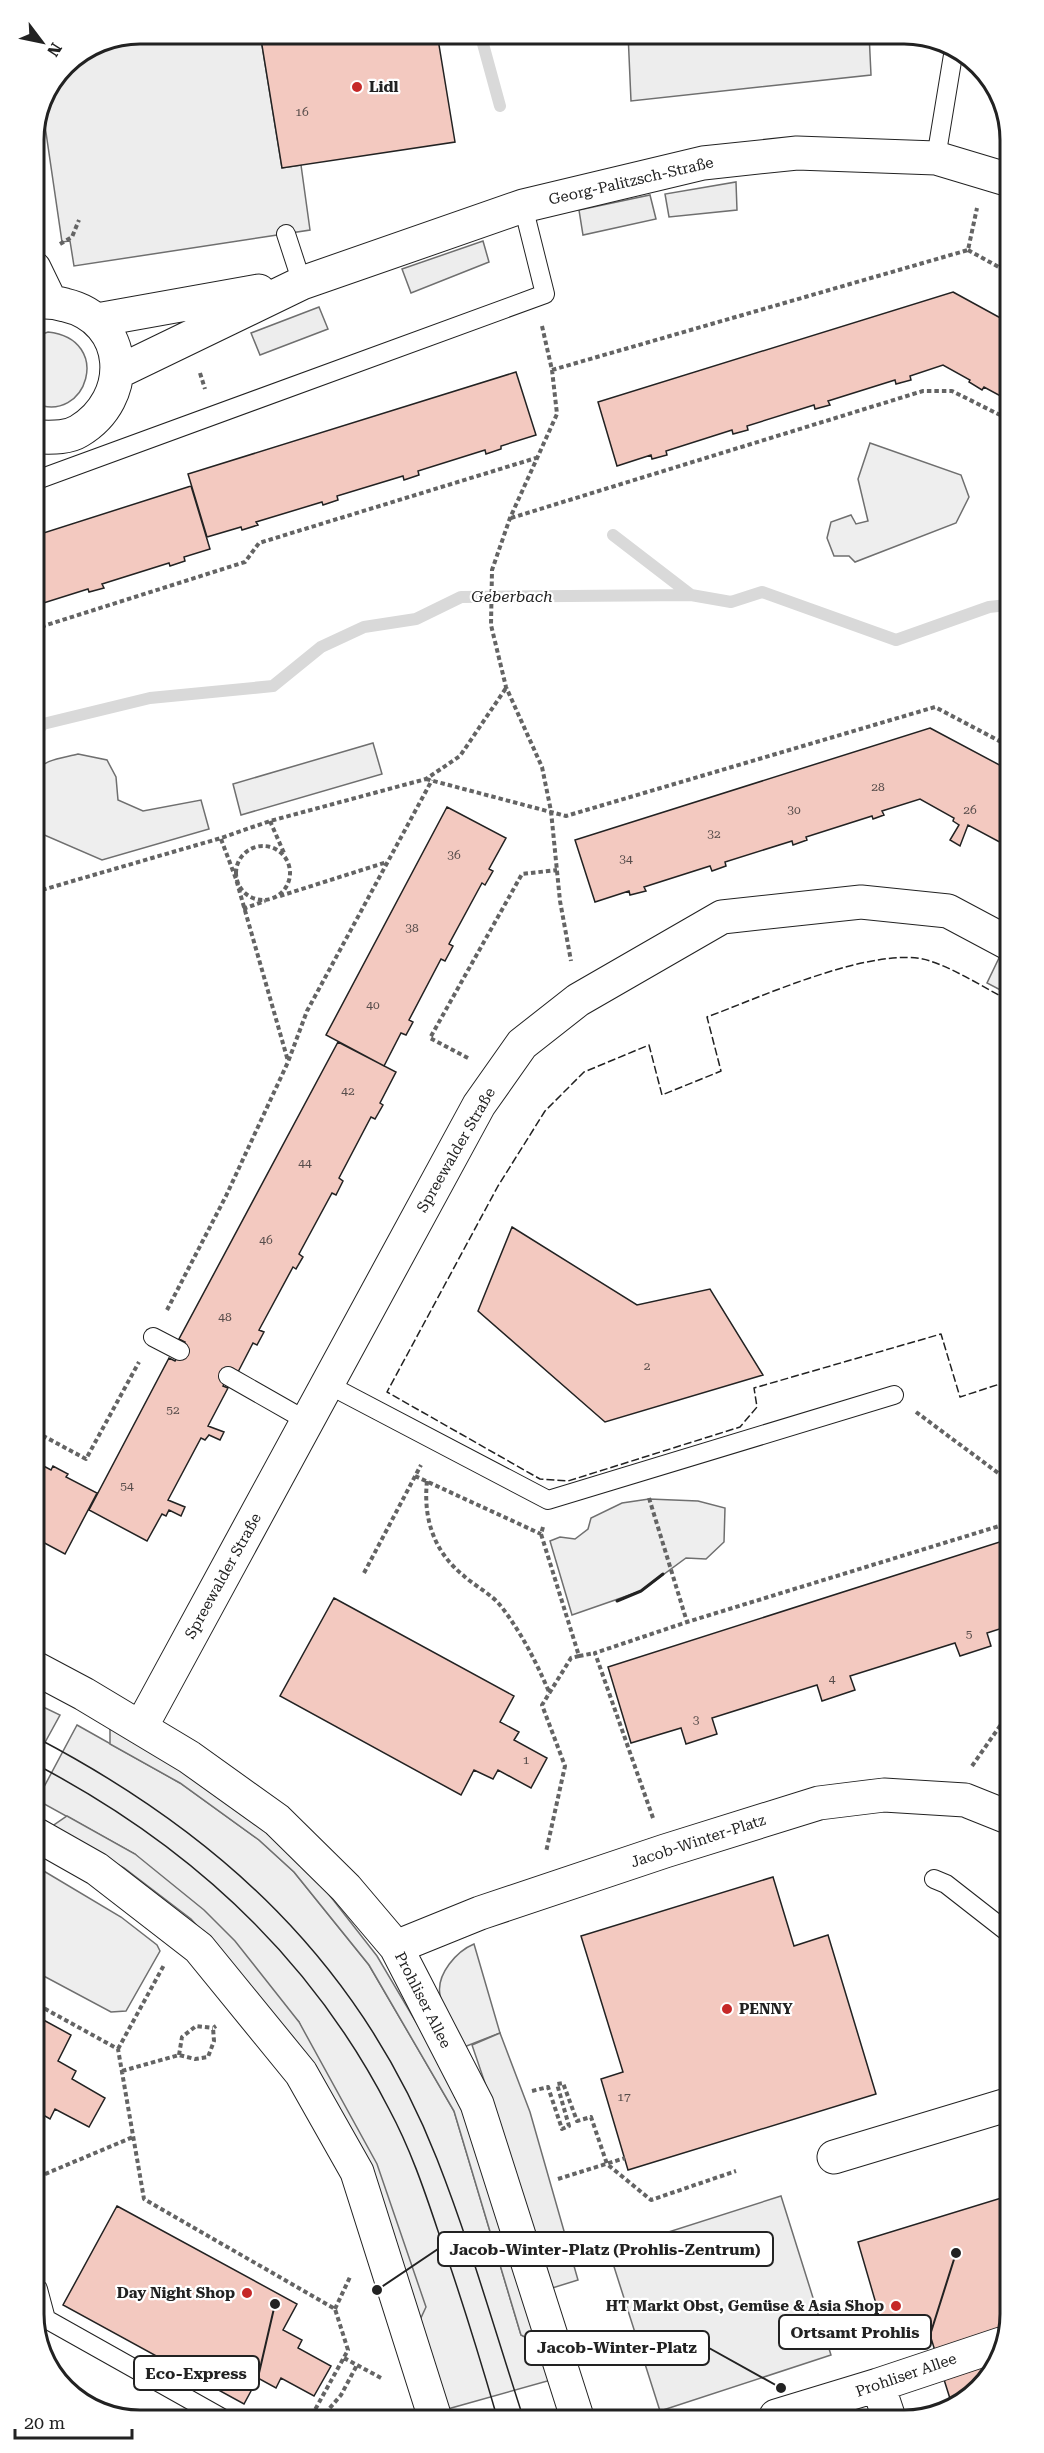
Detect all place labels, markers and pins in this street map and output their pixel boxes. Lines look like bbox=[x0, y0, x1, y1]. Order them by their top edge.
place label: Lidl bbox=[369, 78, 399, 96]
marker: Lidl bbox=[350, 80, 364, 94]
place label: PENNY bbox=[739, 2000, 793, 2018]
marker: PENNY bbox=[720, 2002, 734, 2016]
callout: Jacob-Winter-Platz (Prohlis-Zentrum) bbox=[438, 2232, 773, 2266]
place label: Day Night Shop bbox=[117, 2284, 235, 2302]
marker: Day Night Shop bbox=[240, 2286, 254, 2300]
place label: HT Markt Obst, Gemüse & Asia Shop bbox=[606, 2297, 884, 2315]
marker: HT Markt Obst, Gemüse & Asia Shop bbox=[889, 2299, 903, 2313]
callout: Ortsamt Prohlis bbox=[779, 2315, 931, 2349]
callout: Jacob-Winter-Platz bbox=[525, 2331, 709, 2365]
callout: Eco-Express bbox=[134, 2356, 259, 2390]

